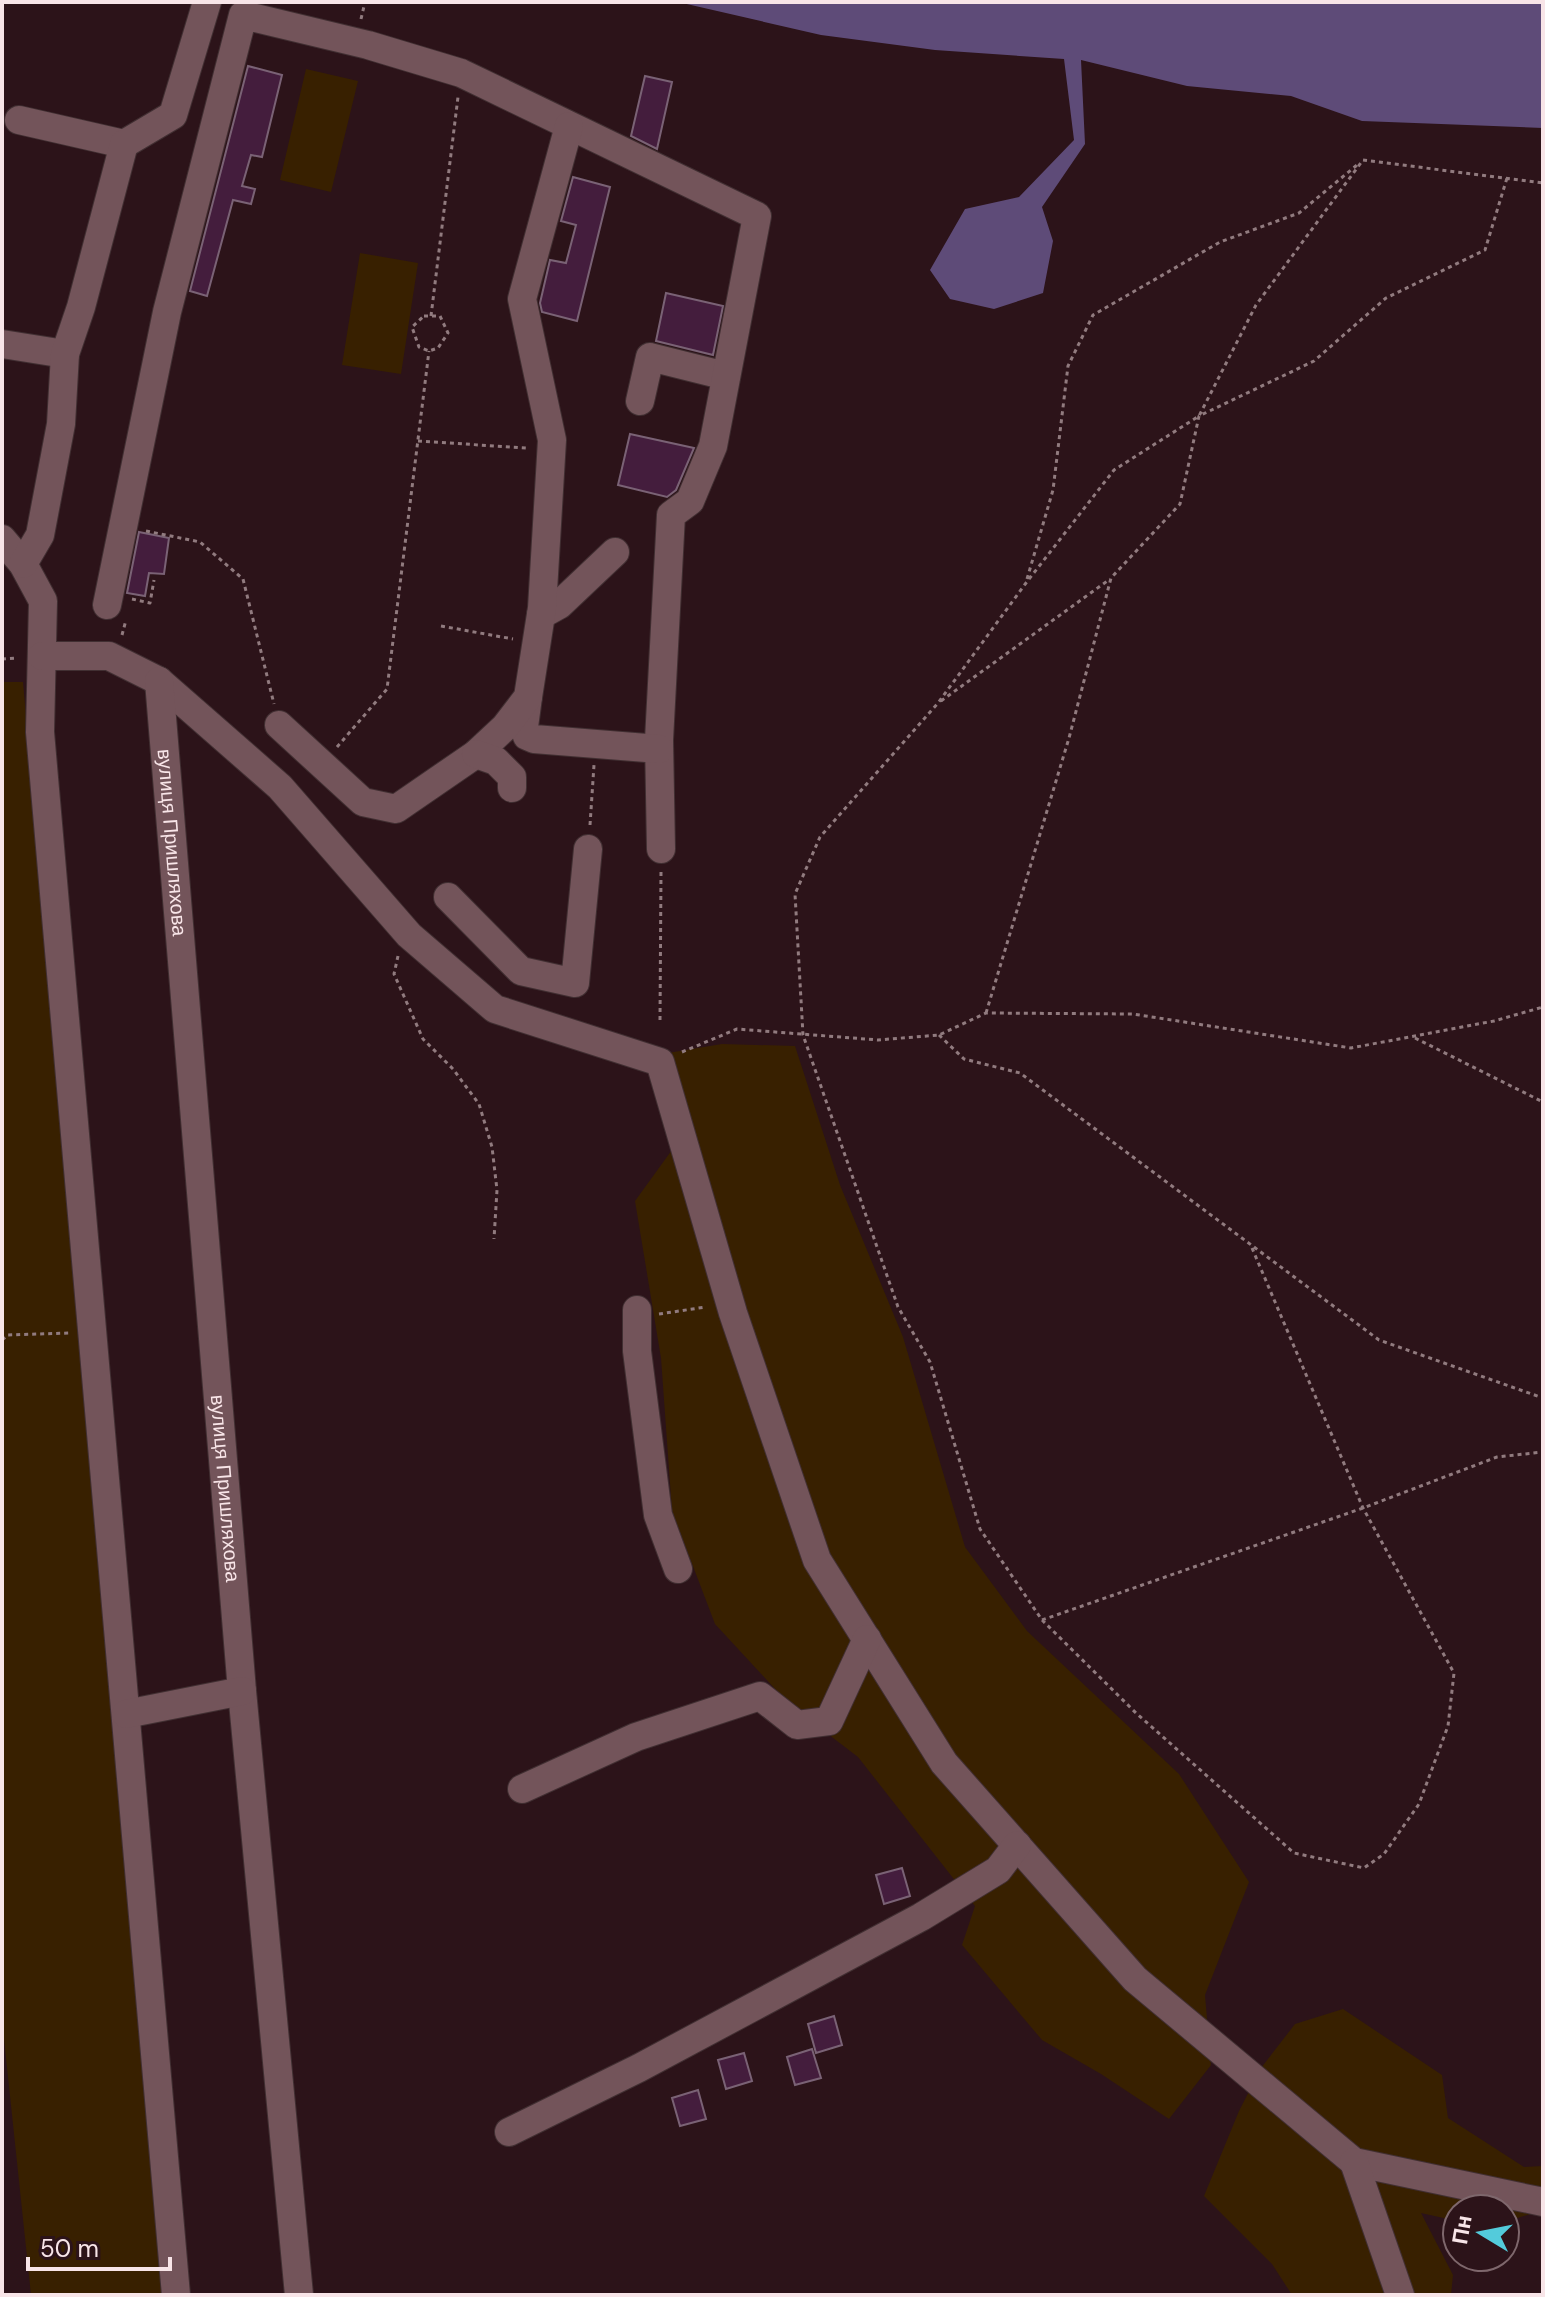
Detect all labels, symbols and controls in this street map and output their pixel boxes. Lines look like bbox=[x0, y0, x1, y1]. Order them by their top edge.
street label: вулиця Пришляхова bbox=[152, 748, 193, 938]
street label: вулиця Пришляхова bbox=[205, 1394, 246, 1584]
north arrow bbox=[1441, 2193, 1521, 2273]
text: Пн bbox=[1445, 2213, 1479, 2246]
scale bar bbox=[28, 2221, 170, 2271]
text: 50 m bbox=[40, 2233, 99, 2264]

